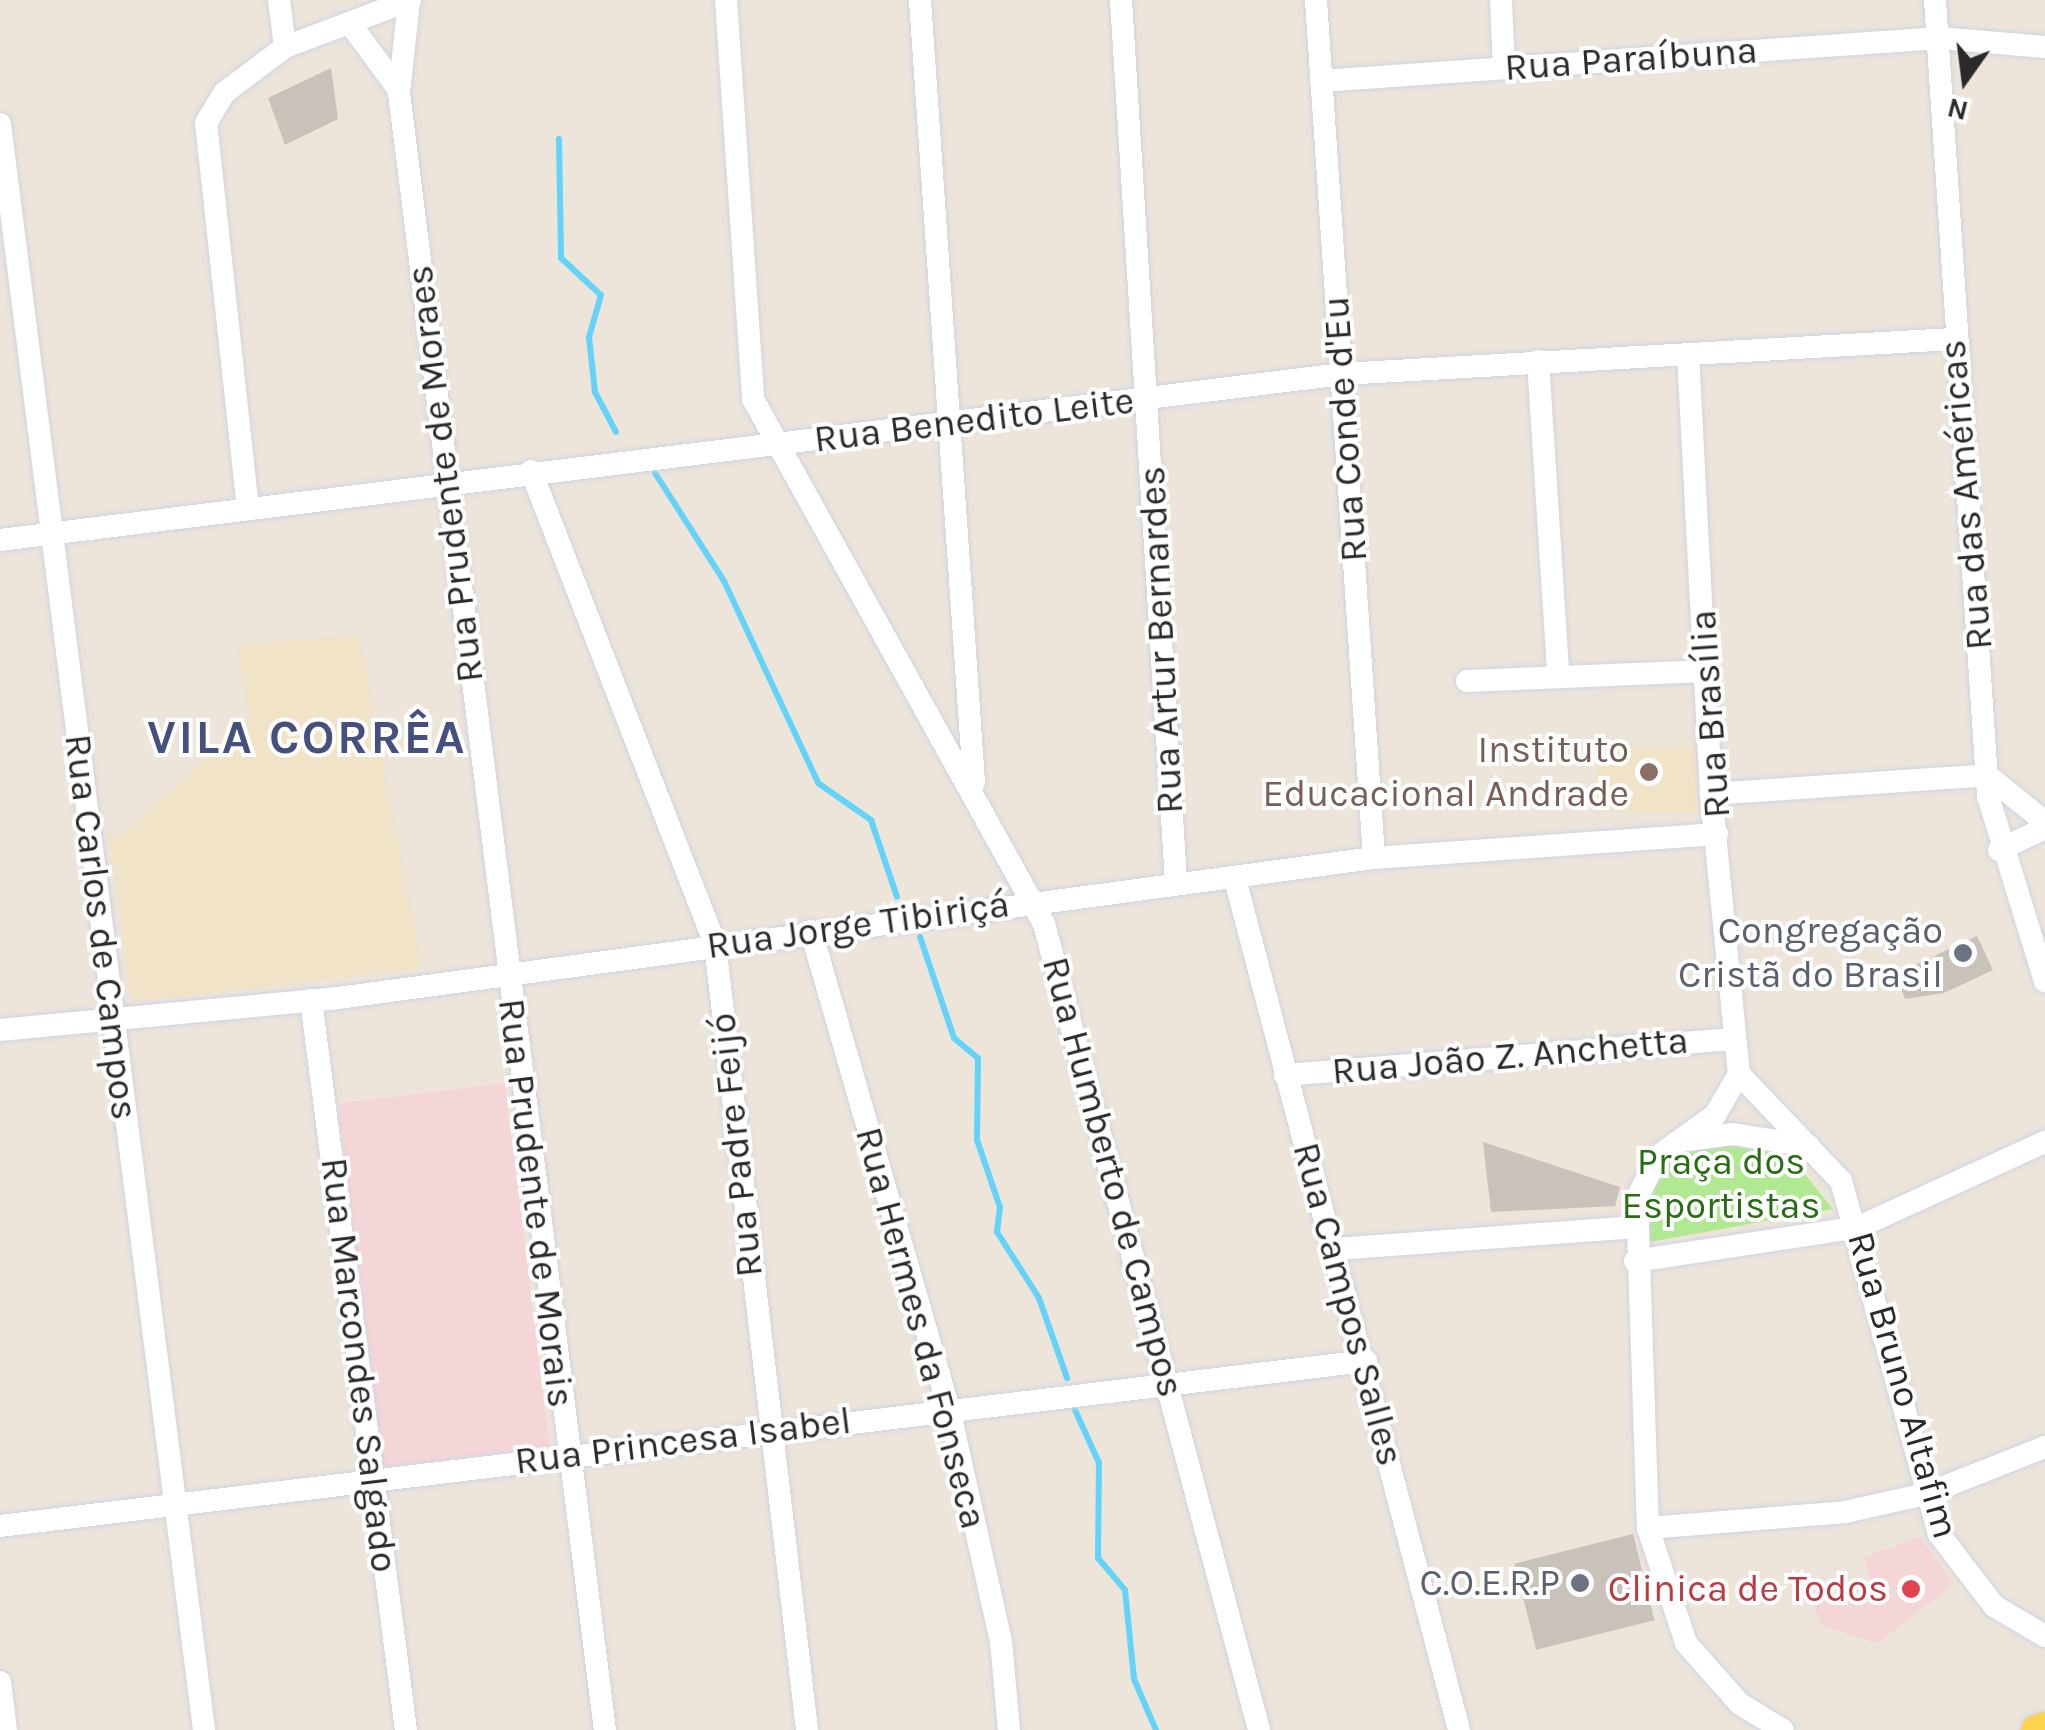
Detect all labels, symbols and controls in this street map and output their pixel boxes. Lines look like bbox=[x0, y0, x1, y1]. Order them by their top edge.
street label: Rua Paraíbuna bbox=[1503, 27, 1759, 91]
north arrow bbox=[1915, 30, 2015, 130]
text: N bbox=[1944, 91, 1971, 128]
street label: Rua Prudente de Moraes bbox=[397, 263, 493, 685]
street label: Rua Conde d'Eu bbox=[1313, 295, 1377, 563]
street label: Rua das Américas bbox=[1930, 338, 2002, 652]
street label: Rua Benedito Leite bbox=[811, 378, 1137, 462]
street label: Rua Artur Bernardes bbox=[1129, 465, 1193, 815]
street label: Rua Brasília bbox=[1680, 608, 1740, 820]
district label: VILA CORRÊA bbox=[147, 709, 467, 767]
place label: Instituto Educacional Andrade bbox=[1262, 727, 1629, 816]
street label: Rua Carlos de Campos bbox=[55, 731, 147, 1123]
marker: Instituto Educacional Andrade bbox=[1638, 761, 1660, 783]
street label: Rua Jorge Tibiriçá bbox=[704, 881, 1012, 969]
place label: Congregação Cristã do Brasil bbox=[1678, 908, 1943, 998]
marker: Congregação Cristã do Brasil bbox=[1952, 942, 1974, 964]
street label: Rua Humberto de Campos bbox=[1032, 952, 1194, 1402]
street label: Rua Prudente de Morais bbox=[488, 996, 584, 1410]
street label: Rua Padre Feijó bbox=[699, 1011, 773, 1279]
street label: Rua João Z. Anchetta bbox=[1330, 1018, 1690, 1094]
street label: Rua Hermes da Fonseca bbox=[845, 1122, 997, 1534]
street label: Rua Campos Salles bbox=[1283, 1137, 1413, 1471]
park label: Praça dos Esportistas bbox=[1622, 1139, 1820, 1228]
street label: Rua Marcondes Salgado bbox=[311, 1155, 407, 1575]
street label: Rua Bruno Altafim bbox=[1837, 1226, 1969, 1544]
street label: Rua Princesa Isabel bbox=[512, 1398, 854, 1484]
place label: C.O.E.R.P bbox=[1419, 1560, 1560, 1606]
place label: Clinica de Todos bbox=[1608, 1566, 1888, 1612]
marker: C.O.E.R.P bbox=[1569, 1572, 1591, 1594]
marker: Clinica de Todos bbox=[1898, 1576, 1924, 1602]

